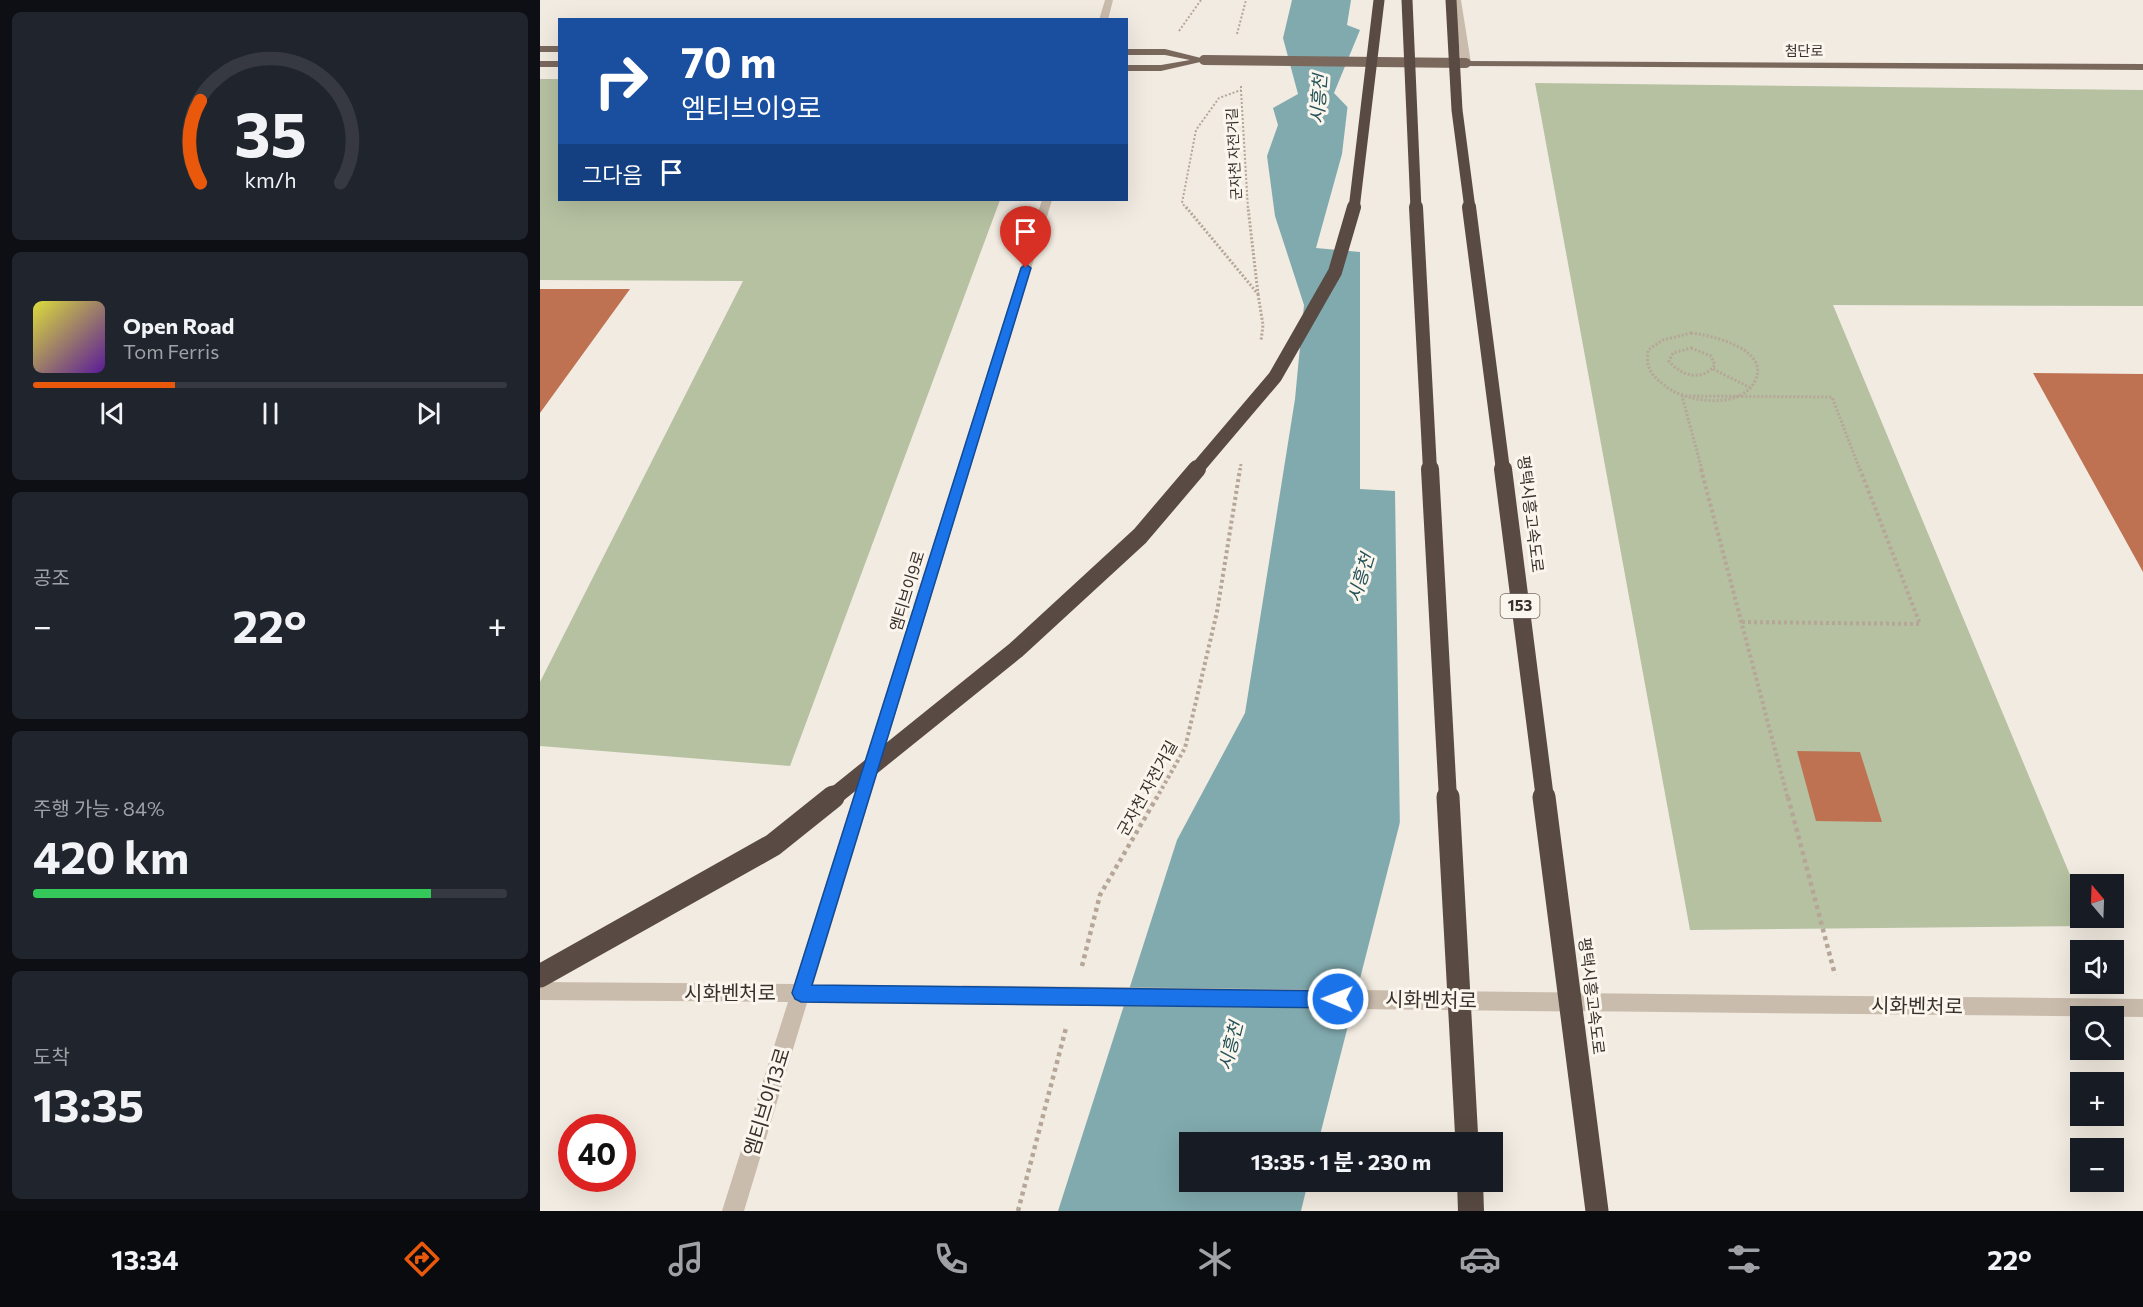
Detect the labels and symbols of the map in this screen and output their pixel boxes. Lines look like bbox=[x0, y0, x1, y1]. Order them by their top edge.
street label: 첨단로 bbox=[1785, 42, 1823, 59]
water label: 시흥천 bbox=[1305, 71, 1331, 124]
street label: 군자천 자전거길 bbox=[1223, 107, 1244, 201]
pin bbox=[1000, 206, 1051, 268]
street label: 평택시흥고속도로 bbox=[1515, 454, 1548, 574]
street label: 엠티브이9로 bbox=[885, 548, 928, 633]
water label: 시흥천 bbox=[1342, 548, 1379, 605]
road number: 153 bbox=[1500, 594, 1540, 618]
street label: 군자천 자전거길 bbox=[1113, 737, 1181, 839]
north arrow bbox=[2070, 874, 2124, 928]
street label: 평택시흥고속도로 bbox=[1576, 936, 1609, 1056]
position arrow bbox=[1306, 967, 1370, 1031]
street label: 시화벤처로 bbox=[684, 980, 776, 1004]
street label: 시화벤처로 bbox=[1385, 986, 1477, 1012]
street label: 시화벤처로 bbox=[1871, 992, 1963, 1018]
water label: 시흥천 bbox=[1213, 1017, 1247, 1073]
street label: 엠티브이13로 bbox=[738, 1045, 794, 1159]
speed limit sign: 40 bbox=[558, 1114, 636, 1192]

